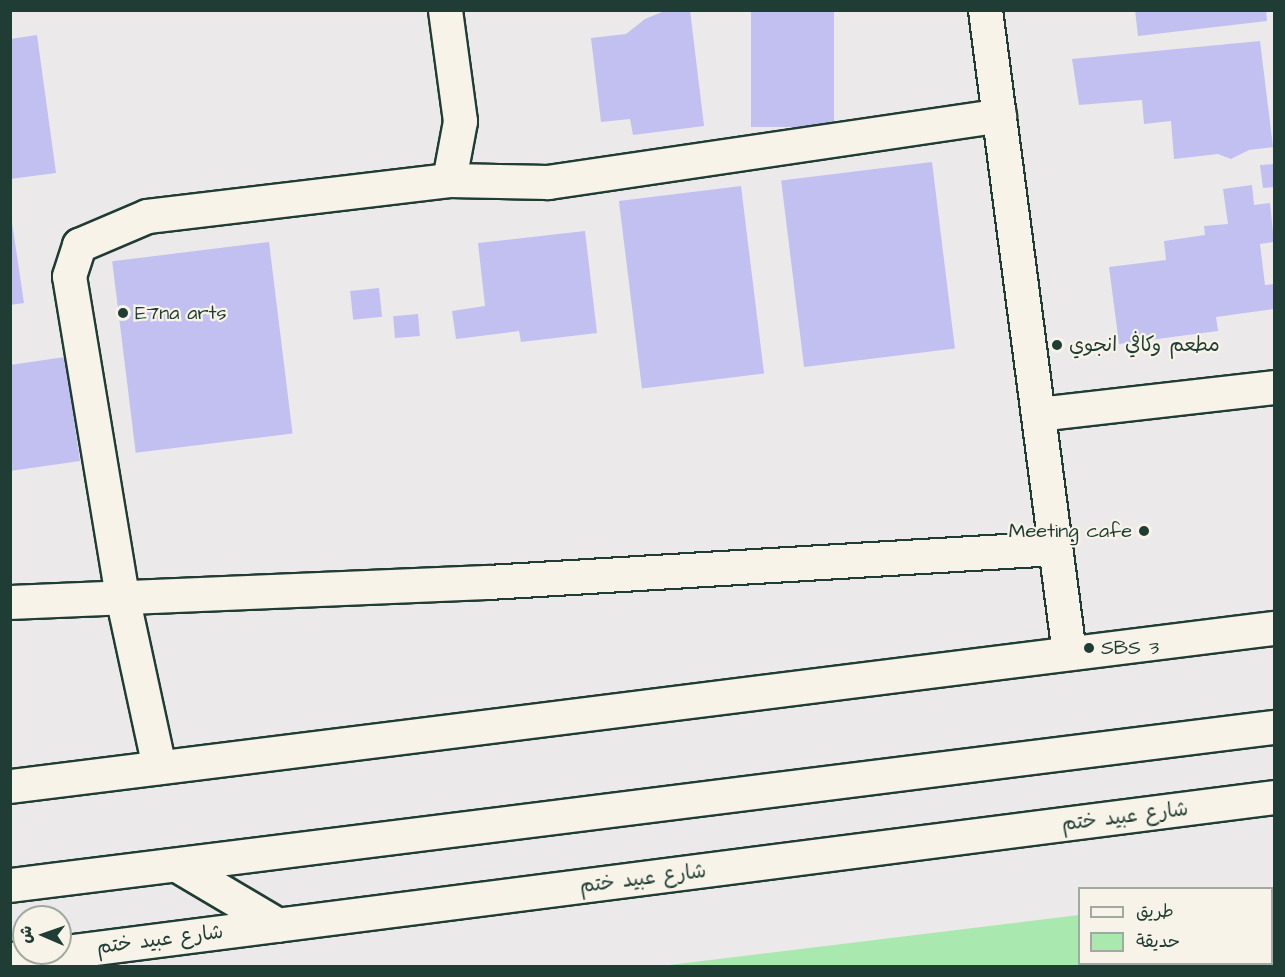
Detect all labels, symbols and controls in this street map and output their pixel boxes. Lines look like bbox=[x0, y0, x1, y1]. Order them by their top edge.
place label: E7na arts bbox=[135, 301, 227, 325]
marker: E7na arts bbox=[116, 306, 130, 320]
place label: مطعم وكافي انجوي bbox=[1069, 333, 1220, 357]
marker: مطعم وكافي انجوي bbox=[1050, 338, 1064, 352]
place label: Meeting cafe bbox=[1009, 519, 1132, 543]
marker: Meeting cafe bbox=[1137, 524, 1151, 538]
place label: SBS 3 bbox=[1101, 636, 1159, 660]
marker: SBS 3 bbox=[1082, 641, 1096, 655]
street label: شارع عبيد ختم bbox=[1060, 797, 1190, 837]
street label: شارع عبيد ختم bbox=[578, 859, 708, 899]
legend bbox=[1078, 887, 1273, 965]
text: طريق bbox=[1136, 899, 1174, 924]
north arrow bbox=[12, 905, 72, 965]
street label: شارع عبيد ختم bbox=[95, 920, 225, 960]
text: ش bbox=[15, 925, 37, 944]
text: حديقة bbox=[1136, 929, 1180, 954]

